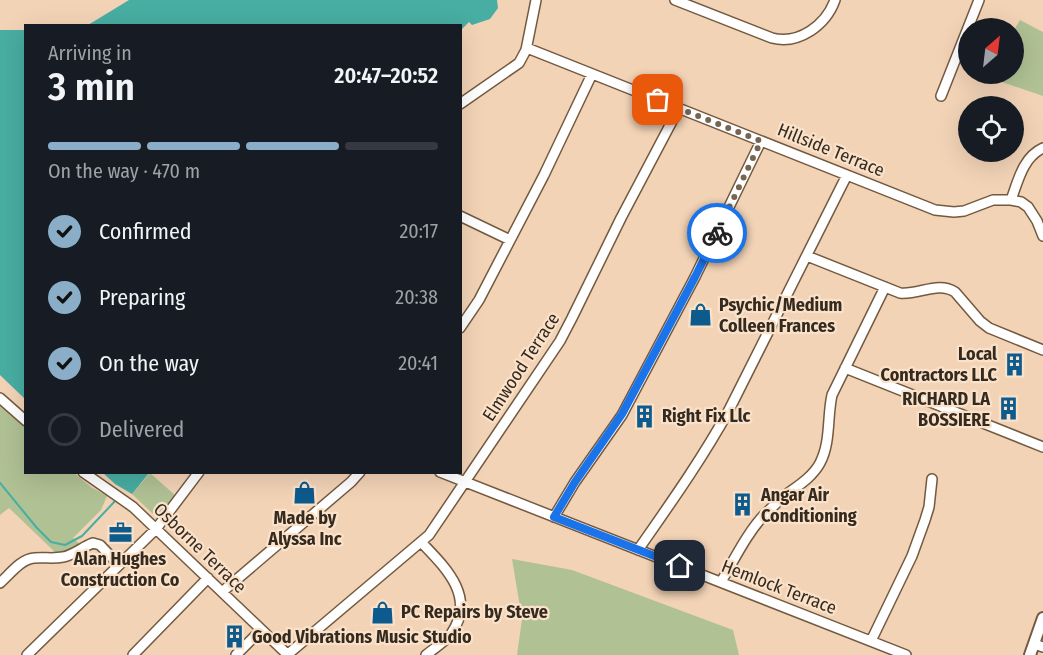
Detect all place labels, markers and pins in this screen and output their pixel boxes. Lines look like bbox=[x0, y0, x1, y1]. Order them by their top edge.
pin bbox=[632, 74, 683, 125]
place label: Psychic/Medium Colleen Frances bbox=[719, 294, 842, 337]
shop icon: Psychic/Medium Colleen Frances bbox=[688, 302, 714, 328]
place label: Local Contractors LLC bbox=[881, 343, 998, 386]
building icon: Local Contractors LLC bbox=[1002, 351, 1028, 377]
place label: RICHARD LA BOSSIERE bbox=[902, 388, 990, 431]
building icon: RICHARD LA BOSSIERE bbox=[995, 396, 1021, 422]
building icon: Right Fix Llc bbox=[631, 403, 657, 429]
place label: Right Fix Llc bbox=[662, 405, 751, 427]
shop icon: Made by Alyssa Inc bbox=[292, 479, 318, 505]
place label: Angar Air Conditioning bbox=[760, 484, 857, 527]
building icon: Angar Air Conditioning bbox=[730, 492, 756, 518]
place label: Made by Alyssa Inc bbox=[267, 507, 342, 550]
office icon: Alan Hughes Construction Co bbox=[107, 520, 133, 546]
pin bbox=[654, 540, 705, 591]
place label: Alan Hughes Construction Co bbox=[61, 548, 180, 591]
shop icon: PC Repairs by Steve bbox=[370, 599, 396, 625]
place label: PC Repairs by Steve bbox=[401, 601, 548, 623]
building icon: Good Vibrations Music Studio bbox=[221, 624, 247, 650]
place label: Good Vibrations Music Studio bbox=[252, 626, 472, 648]

